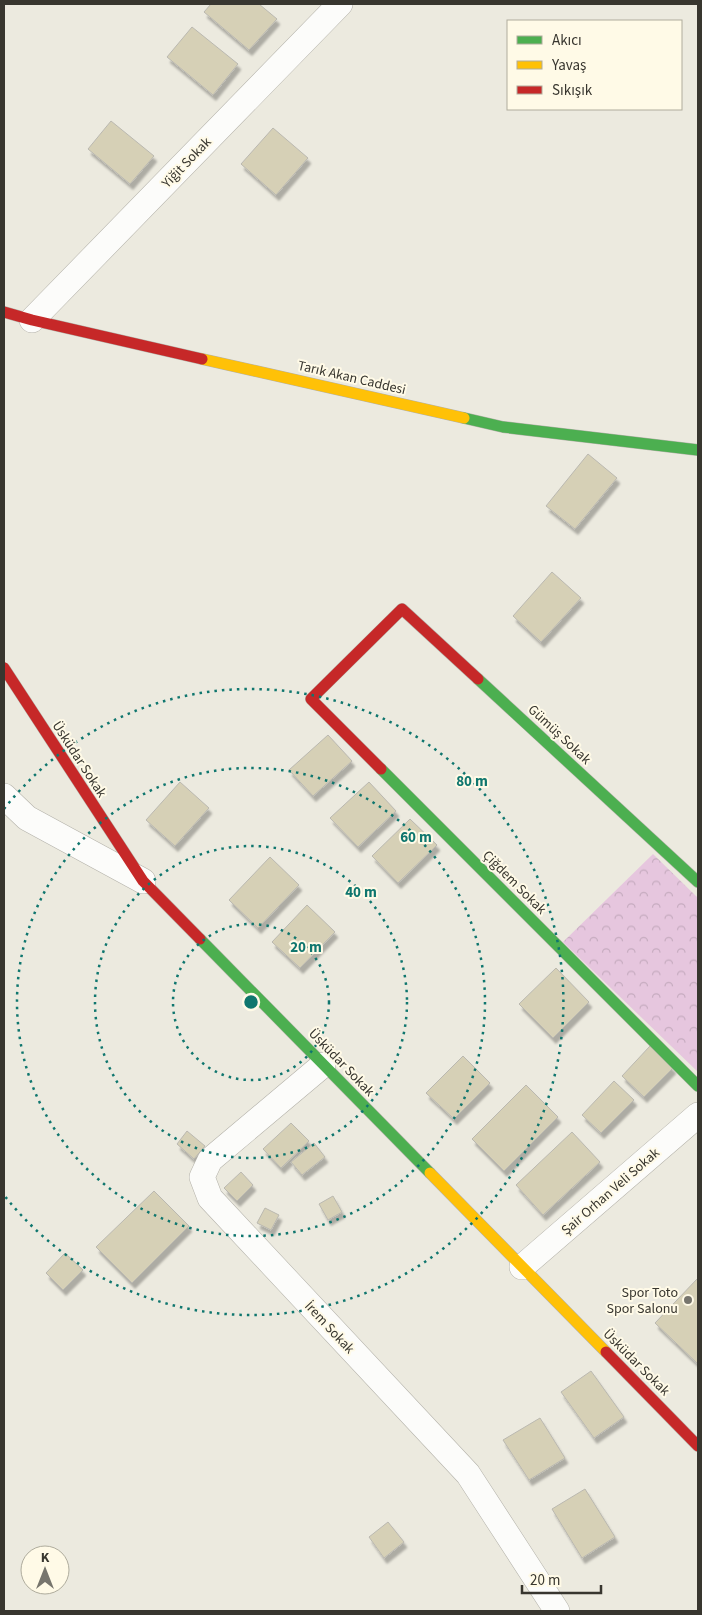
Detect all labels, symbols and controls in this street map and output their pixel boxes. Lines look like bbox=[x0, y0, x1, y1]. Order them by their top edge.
legend bbox=[507, 20, 682, 110]
text: Akıcı bbox=[552, 30, 582, 51]
text: Yavaş bbox=[551, 55, 586, 76]
text: Sıkışık bbox=[552, 80, 593, 101]
street label: Yiğit Sokak bbox=[157, 133, 216, 193]
street label: Tarık Akan Caddesi bbox=[296, 356, 408, 400]
street label: Gümüş Sokak bbox=[523, 700, 595, 769]
street label: Üsküdar Sokak bbox=[47, 717, 111, 802]
text: 80 m bbox=[456, 771, 488, 792]
text: 60 m bbox=[400, 827, 432, 848]
street label: Çiğdem Sokak bbox=[478, 846, 551, 919]
text: 40 m bbox=[345, 882, 377, 903]
text: 20 m bbox=[290, 937, 322, 958]
centre of rings bbox=[242, 993, 260, 1011]
street label: Üsküdar Sokak bbox=[304, 1024, 379, 1101]
street label: Şair Orhan Veli Sokak bbox=[557, 1143, 664, 1240]
place label: Spor Toto Spor Salonu bbox=[607, 1283, 678, 1319]
marker: Spor Toto Spor Salonu bbox=[682, 1294, 694, 1306]
street label: İrem Sokak bbox=[300, 1297, 359, 1359]
street label: Üsküdar Sokak bbox=[598, 1325, 674, 1401]
north arrow bbox=[20, 1545, 70, 1595]
text: K bbox=[41, 1548, 50, 1568]
scale bar bbox=[522, 1562, 601, 1594]
text: 20 m bbox=[530, 1570, 560, 1591]

